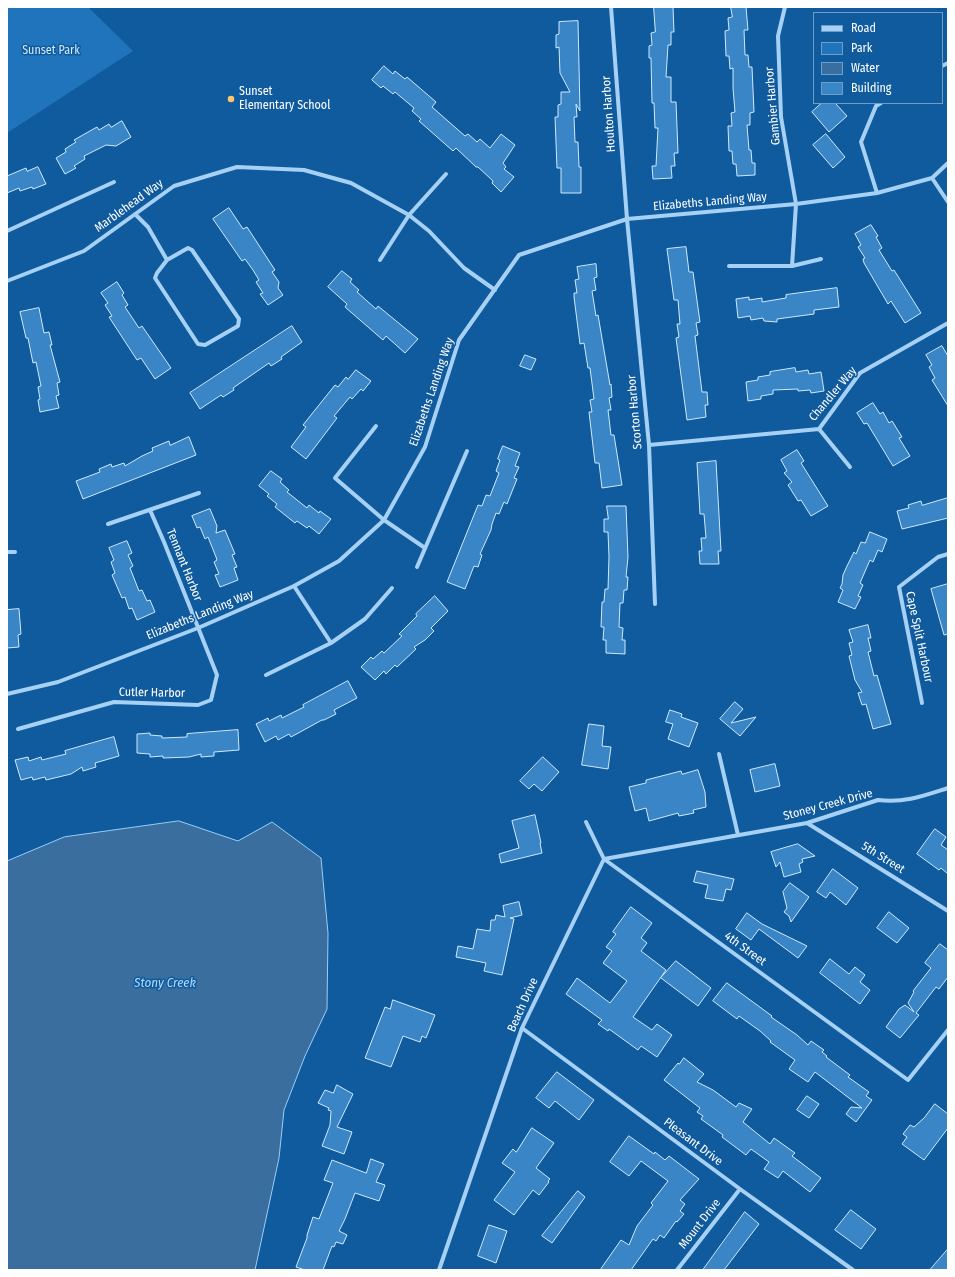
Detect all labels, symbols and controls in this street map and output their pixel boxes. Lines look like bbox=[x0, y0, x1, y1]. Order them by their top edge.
legend bbox=[813, 12, 943, 104]
text: Road bbox=[851, 21, 876, 35]
text: Park bbox=[851, 41, 872, 55]
park label: Sunset Park bbox=[22, 44, 80, 58]
text: Water bbox=[851, 61, 879, 75]
street label: Gambier Harbor bbox=[762, 66, 784, 146]
street label: Houlton Harbor bbox=[599, 75, 619, 153]
text: Building bbox=[851, 81, 891, 95]
place label: Sunset Elementary School bbox=[239, 85, 330, 113]
marker: Sunset Elementary School bbox=[226, 94, 236, 104]
street label: Marblehead Way bbox=[92, 176, 166, 236]
street label: Elizabeths Landing Way bbox=[653, 190, 767, 214]
street label: Elizabeths Landing Way bbox=[407, 336, 457, 448]
street label: Chandler Way bbox=[806, 364, 860, 424]
street label: Scorton Harbor bbox=[625, 374, 645, 450]
street label: Tennant Harbor bbox=[163, 527, 205, 603]
street label: Elizabeths Landing Way bbox=[144, 587, 256, 643]
street label: Cape Split Harbour bbox=[902, 590, 936, 684]
street label: Cutler Harbor bbox=[119, 685, 185, 701]
street label: Stoney Creek Drive bbox=[782, 786, 874, 824]
street label: 5th Street bbox=[859, 839, 907, 877]
street label: 4th Street bbox=[721, 929, 769, 969]
water label: Stony Creek bbox=[134, 975, 196, 991]
street label: Beach Drive bbox=[505, 976, 541, 1034]
street label: Pleasant Drive bbox=[661, 1115, 725, 1169]
street label: Mount Drive bbox=[676, 1196, 724, 1252]

